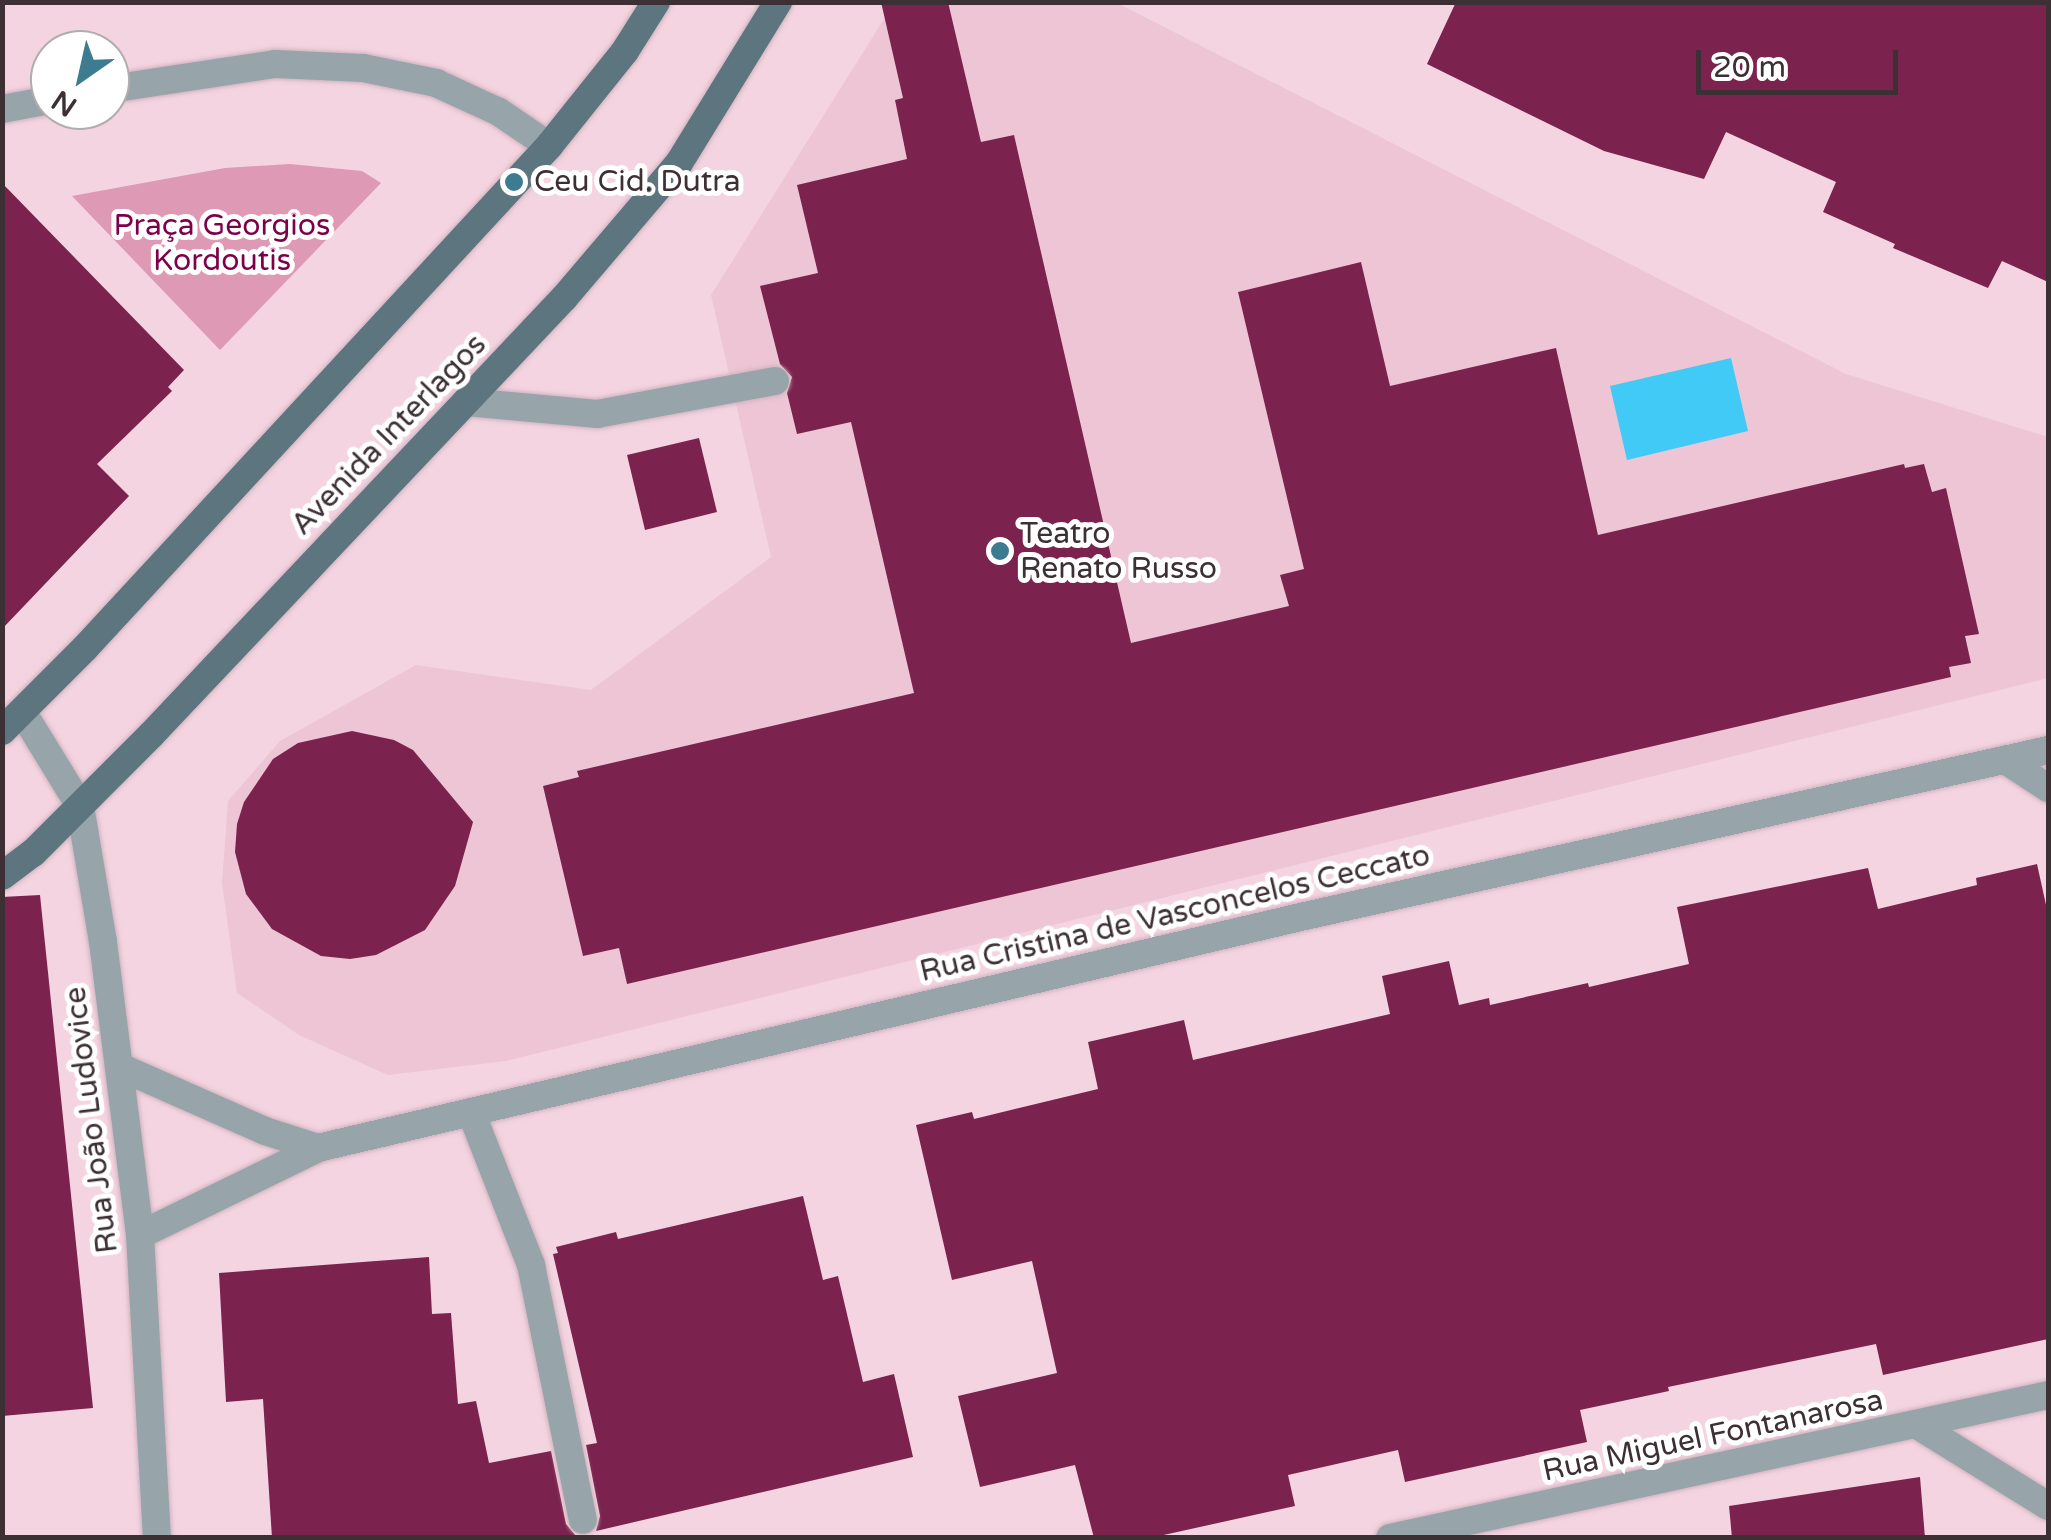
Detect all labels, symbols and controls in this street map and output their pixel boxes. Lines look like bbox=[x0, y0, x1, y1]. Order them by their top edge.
north arrow bbox=[30, 30, 130, 130]
scale bar bbox=[1701, 30, 1904, 92]
text: 20 m bbox=[1713, 49, 1786, 86]
text: N bbox=[46, 83, 83, 124]
place label: Ceu Cid. Dutra bbox=[534, 164, 741, 200]
marker: Ceu Cid. Dutra bbox=[503, 171, 525, 193]
park label: Praça Georgios Kordoutis bbox=[114, 208, 330, 278]
street label: Avenida Interlagos bbox=[284, 327, 494, 543]
place label: Teatro Renato Russo bbox=[1020, 516, 1217, 586]
marker: Teatro Renato Russo bbox=[989, 540, 1011, 562]
street label: Rua Cristina de Vasconcelos Ceccato bbox=[916, 838, 1434, 990]
street label: Rua João Ludovice bbox=[58, 985, 126, 1255]
street label: Rua Miguel Fontanarosa bbox=[1540, 1382, 1886, 1490]

